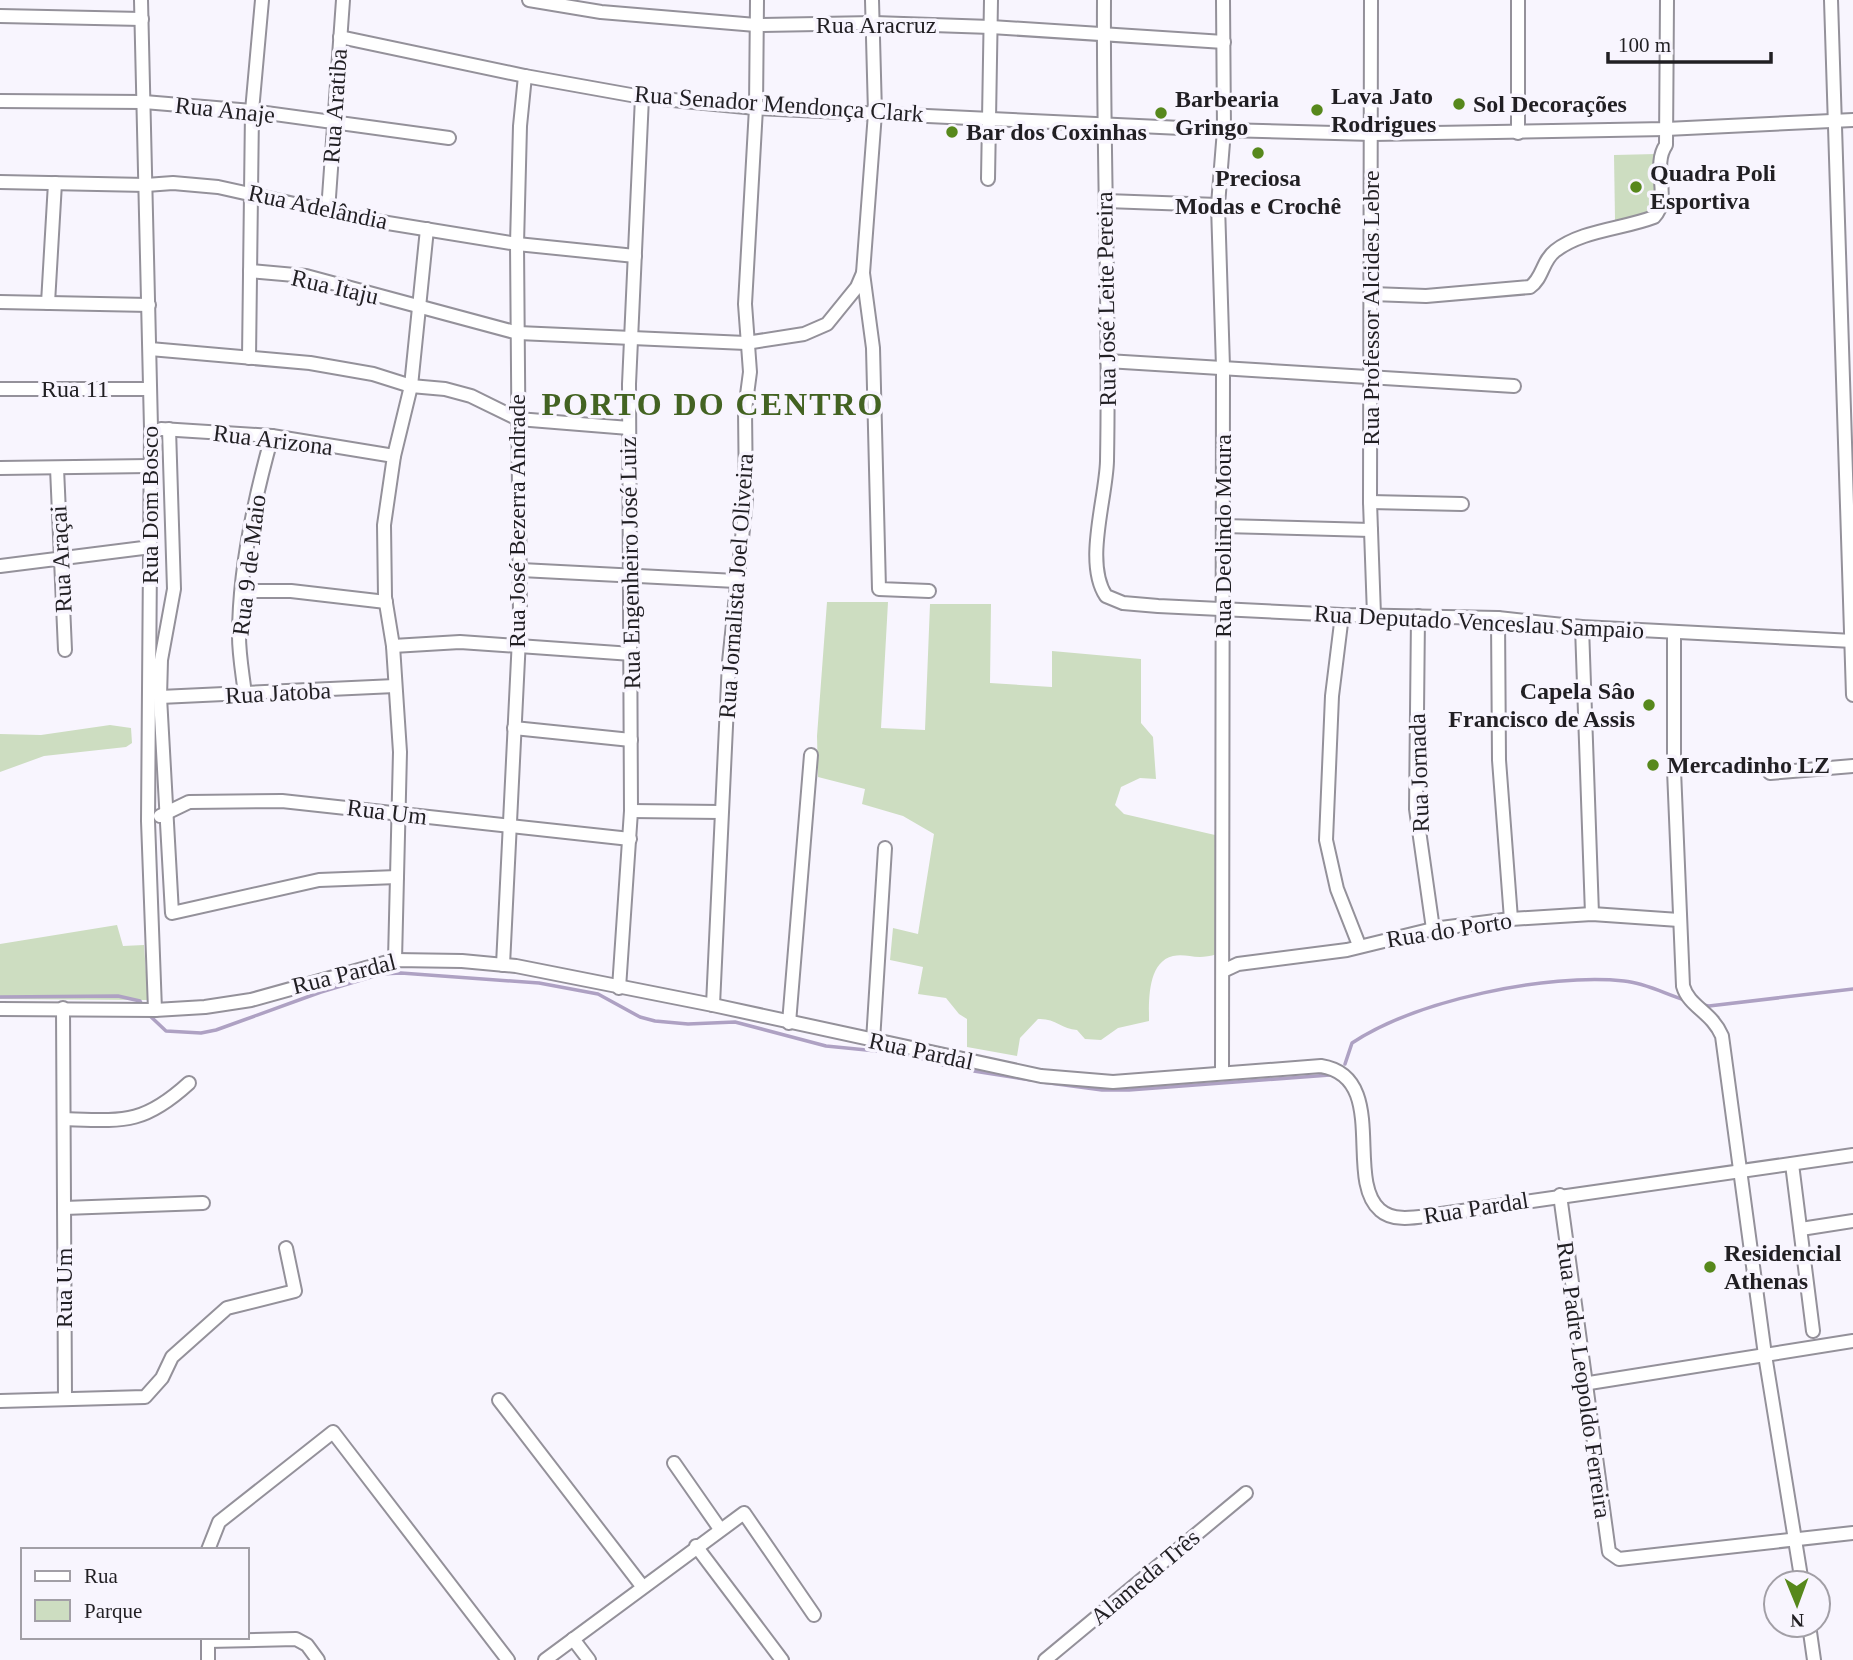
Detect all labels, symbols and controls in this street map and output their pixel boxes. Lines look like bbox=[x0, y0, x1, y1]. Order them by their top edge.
street label: Rua Aracruz bbox=[816, 12, 936, 38]
scale bar bbox=[1608, 21, 1771, 65]
text: 100 m bbox=[1618, 33, 1671, 57]
street label: Rua Aratiba bbox=[318, 47, 352, 164]
street label: Rua Senador Mendonça Clark bbox=[633, 81, 925, 127]
place label: Lava Jato Rodrigues bbox=[1331, 83, 1436, 137]
place label: Barbearia Gringo bbox=[1175, 86, 1279, 140]
place label: Sol Decorações bbox=[1473, 91, 1627, 117]
street label: Rua Anaje bbox=[174, 92, 276, 128]
marker: Sol Decorações bbox=[1451, 96, 1467, 112]
marker: Lava Jato Rodrigues bbox=[1309, 102, 1325, 118]
marker: Barbearia Gringo bbox=[1153, 105, 1169, 121]
place label: Bar dos Coxinhas bbox=[966, 119, 1147, 145]
marker: Bar dos Coxinhas bbox=[944, 124, 960, 140]
marker: Preciosa Modas e Crochê bbox=[1250, 145, 1266, 161]
place label: Quadra Poli Esportiva bbox=[1650, 160, 1776, 214]
place label: Preciosa Modas e Crochê bbox=[1175, 165, 1341, 219]
street label: Rua Professor Alcides Lebre bbox=[1358, 170, 1384, 446]
marker: Quadra Poli Esportiva bbox=[1628, 179, 1644, 195]
street label: Rua Adelândia bbox=[246, 180, 390, 235]
street label: Rua José Leite Pereira bbox=[1091, 191, 1121, 407]
street label: Rua Itaju bbox=[289, 264, 381, 310]
street label: Rua 11 bbox=[41, 376, 109, 402]
district label: PORTO DO CENTRO bbox=[542, 386, 884, 422]
street label: Rua José Bezerra Andrade bbox=[504, 394, 530, 648]
street label: Rua Arizona bbox=[212, 420, 335, 460]
street label: Rua Dom Bosco bbox=[137, 426, 163, 584]
street label: Rua Deolindo Moura bbox=[1210, 434, 1236, 638]
street label: Rua Engenheiro José Luiz bbox=[615, 436, 645, 690]
street label: Rua Jornalista Joel Oliveira bbox=[714, 452, 758, 720]
street label: Rua 9 de Maio bbox=[227, 493, 271, 637]
street label: Rua Araçai bbox=[45, 504, 77, 613]
street label: Rua Deputado Venceslau Sampaio bbox=[1313, 600, 1645, 644]
street label: Rua Jatoba bbox=[224, 677, 332, 709]
place label: Capela Sâo Francisco de Assis bbox=[1448, 678, 1635, 732]
marker: Capela Sâo Francisco de Assis bbox=[1641, 697, 1657, 713]
street label: Rua Jornada bbox=[1404, 713, 1434, 833]
place label: Mercadinho LZ bbox=[1667, 752, 1830, 778]
marker: Mercadinho LZ bbox=[1645, 757, 1661, 773]
street label: Rua Um bbox=[345, 794, 429, 830]
street label: Rua do Porto bbox=[1384, 907, 1514, 953]
street label: Rua Pardal bbox=[289, 948, 399, 999]
street label: Rua Pardal bbox=[866, 1027, 976, 1075]
street label: Rua Pardal bbox=[1422, 1187, 1531, 1229]
street label: Rua Padre Leopoldo Ferreira bbox=[1552, 1240, 1616, 1520]
place label: Residencial Athenas bbox=[1724, 1240, 1842, 1294]
street label: Rua Um bbox=[51, 1247, 77, 1328]
marker: Residencial Athenas bbox=[1702, 1259, 1718, 1275]
street label: Alameda Três bbox=[1085, 1524, 1205, 1630]
legend bbox=[21, 1548, 248, 1639]
text: Rua bbox=[84, 1564, 119, 1588]
north arrow bbox=[1762, 1569, 1832, 1639]
text: Parque bbox=[84, 1599, 142, 1623]
text: N bbox=[1790, 1610, 1804, 1631]

